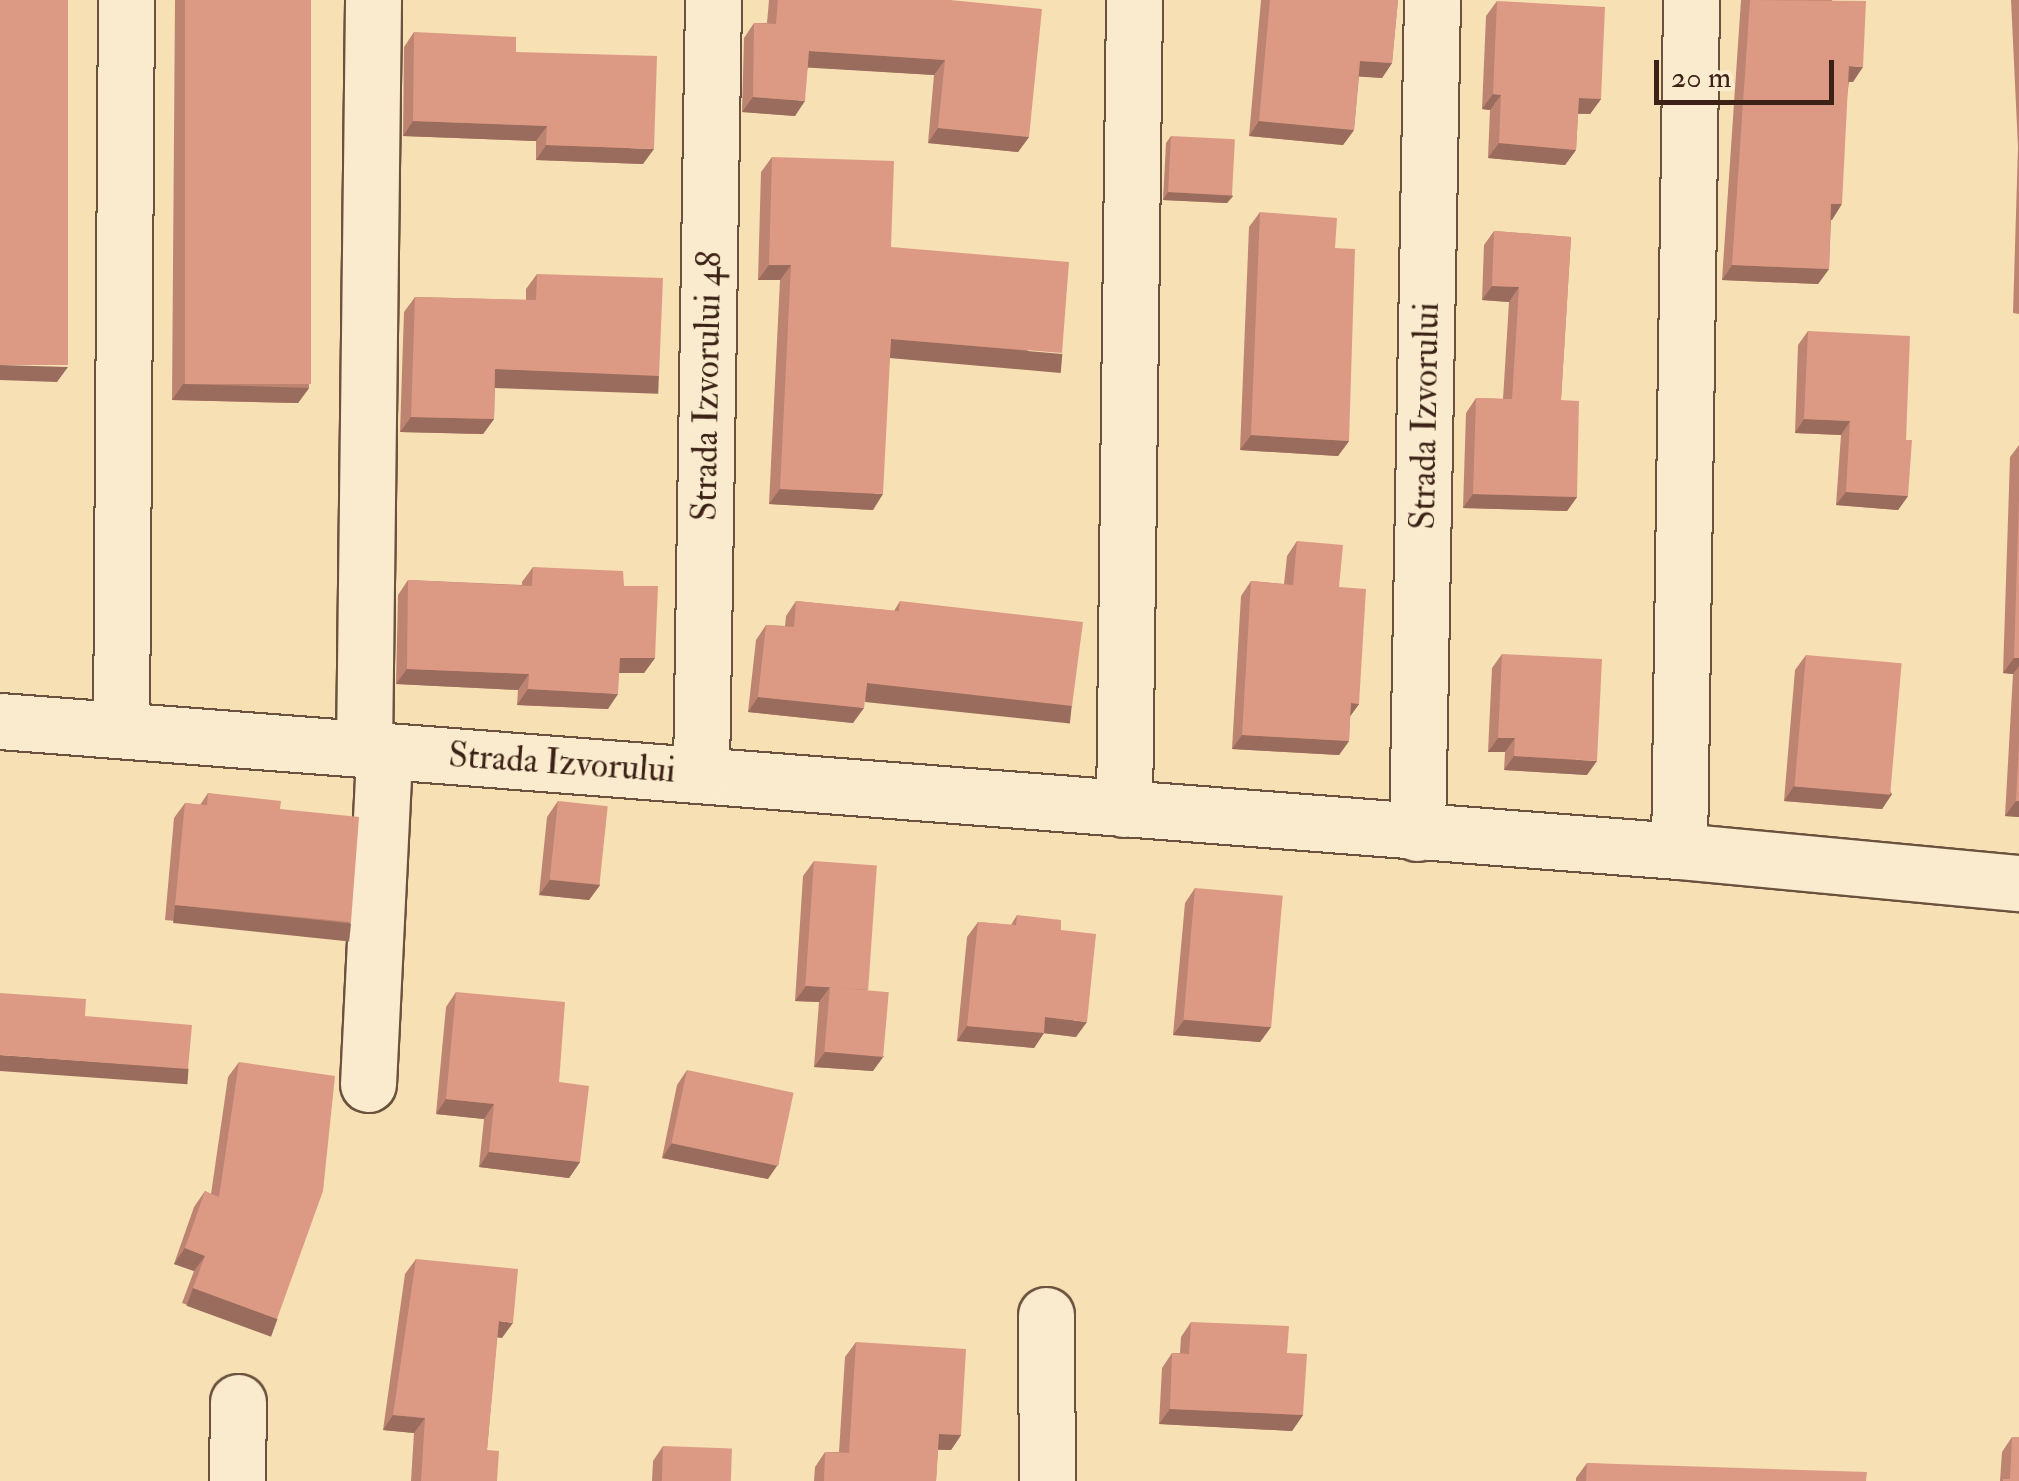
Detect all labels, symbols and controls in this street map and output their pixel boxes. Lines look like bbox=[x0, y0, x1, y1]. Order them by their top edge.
scale bar bbox=[1659, 40, 1839, 102]
text: 20 m bbox=[1671, 59, 1731, 96]
street label: Strada Izvorului 48 bbox=[684, 251, 730, 521]
street label: Strada Izvorului bbox=[1402, 302, 1448, 530]
street label: Strada Izvorului bbox=[447, 734, 677, 792]

